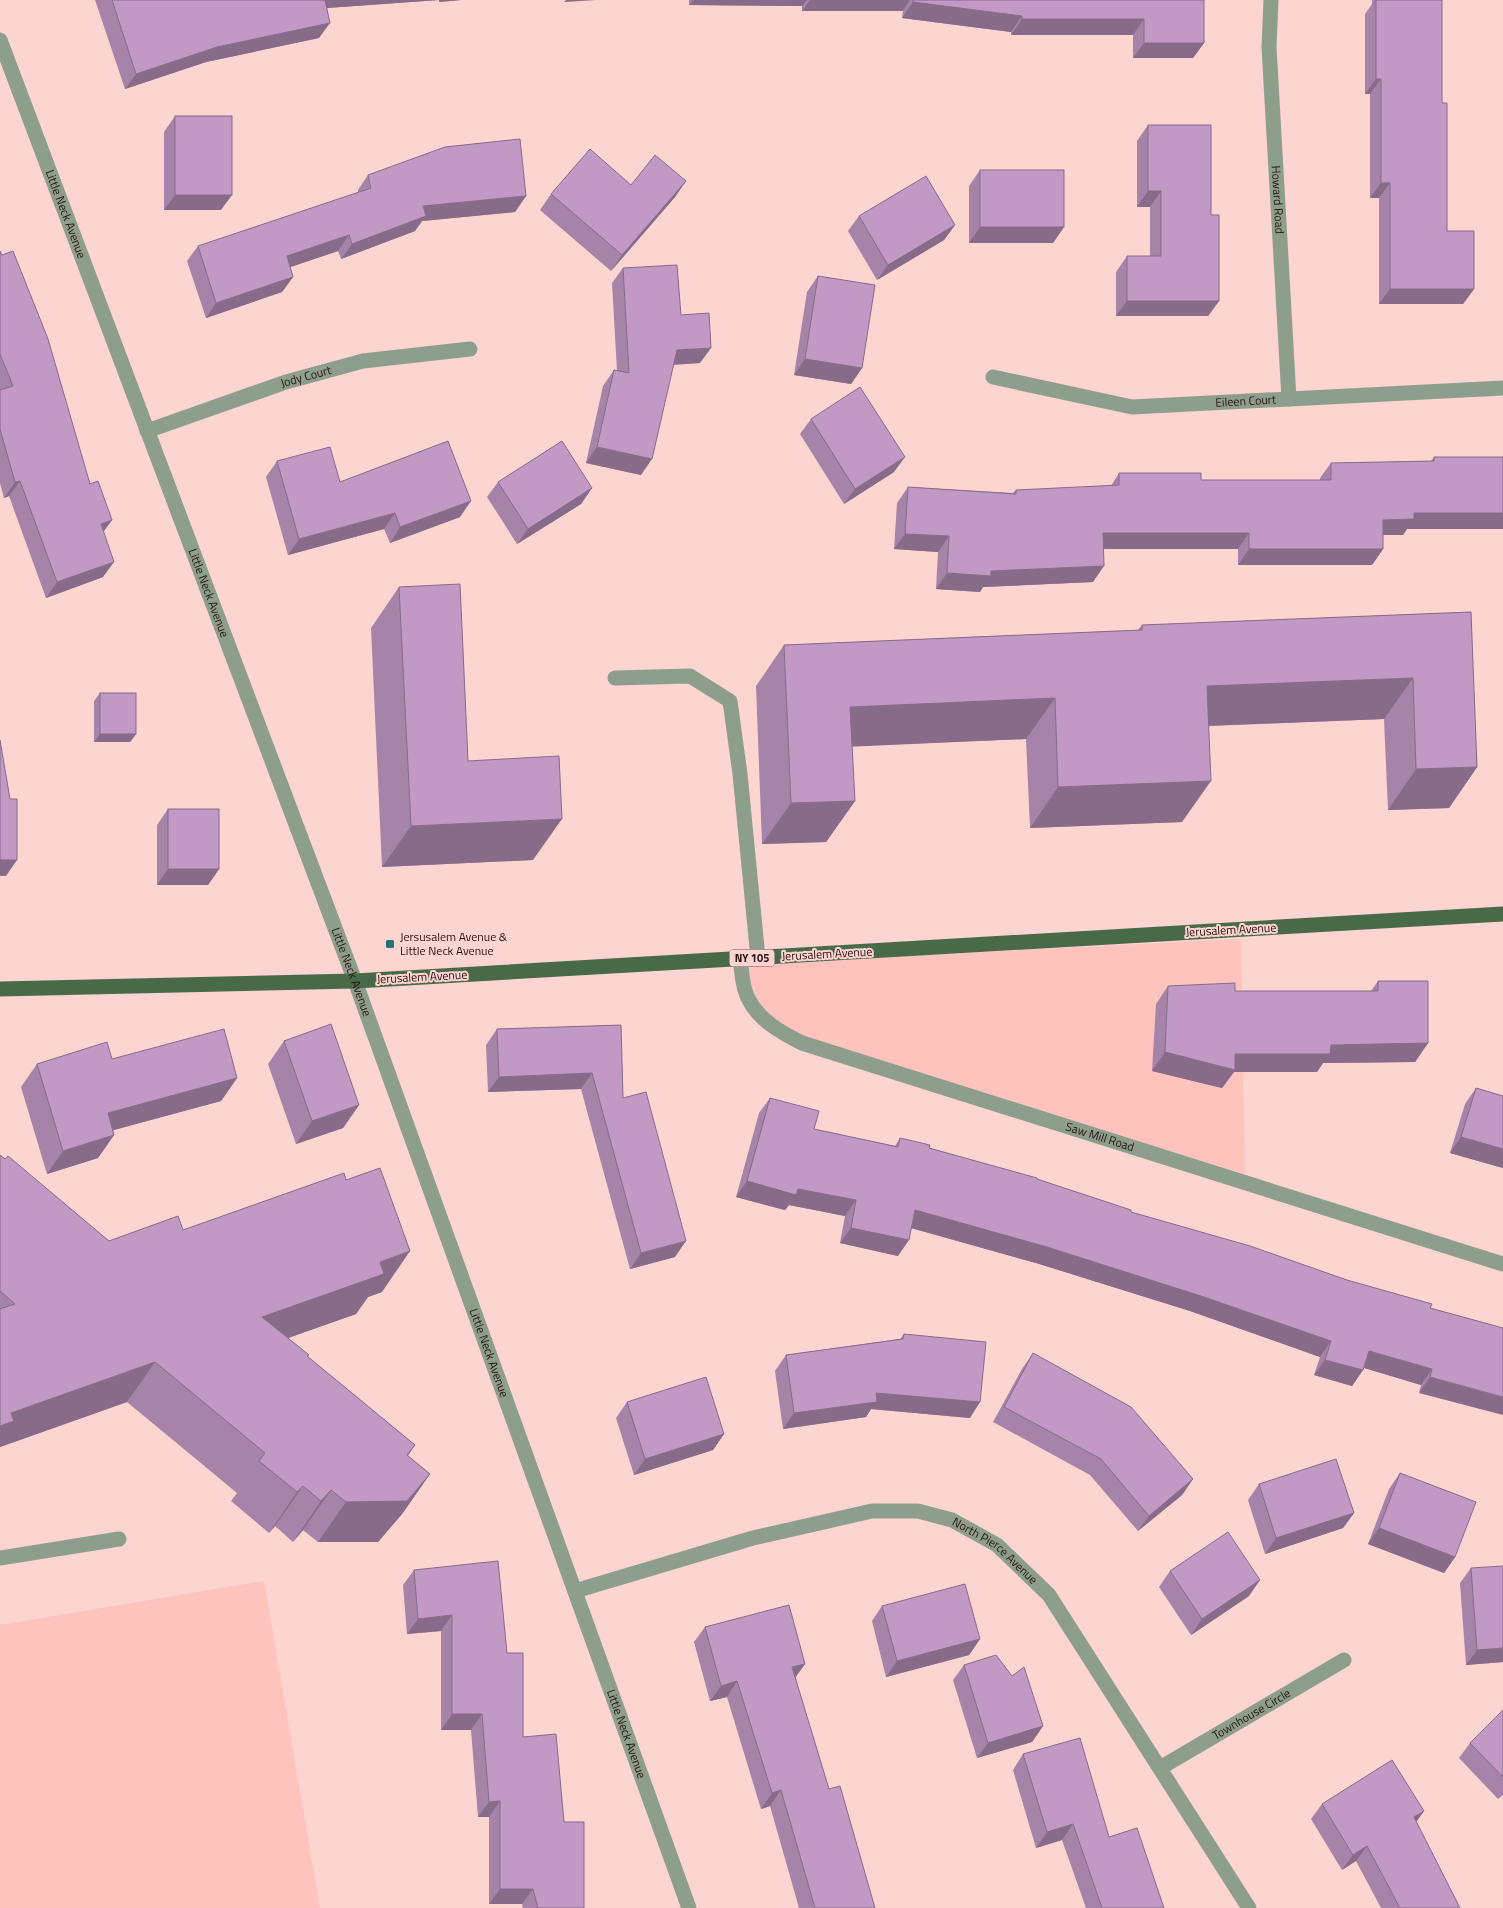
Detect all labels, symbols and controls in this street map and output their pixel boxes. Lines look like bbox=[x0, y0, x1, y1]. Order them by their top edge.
street label: Howard Road bbox=[1267, 165, 1290, 234]
street label: Little Neck Avenue bbox=[41, 167, 92, 261]
street label: Jody Court bbox=[278, 360, 334, 392]
street label: Eileen Court bbox=[1215, 390, 1277, 412]
street label: Little Neck Avenue bbox=[184, 546, 234, 640]
street label: Jerusalem Avenue bbox=[1185, 918, 1277, 941]
street label: Little Neck Avenue bbox=[327, 925, 377, 1019]
place label: Jersusalem Avenue & Little Neck Avenue bbox=[400, 927, 508, 960]
marker: Jersusalem Avenue & Little Neck Avenue bbox=[384, 938, 396, 950]
street label: Jerusalem Avenue bbox=[781, 942, 873, 965]
road number: NY 105 bbox=[730, 950, 774, 966]
street label: Jerusalem Avenue bbox=[376, 965, 468, 988]
street label: Saw Mill Road bbox=[1063, 1117, 1137, 1156]
street label: Little Neck Avenue bbox=[465, 1305, 514, 1400]
street label: North Pierce Avenue bbox=[949, 1512, 1042, 1588]
street label: Townhouse Circle bbox=[1208, 1683, 1294, 1744]
street label: Little Neck Avenue bbox=[602, 1686, 652, 1781]

